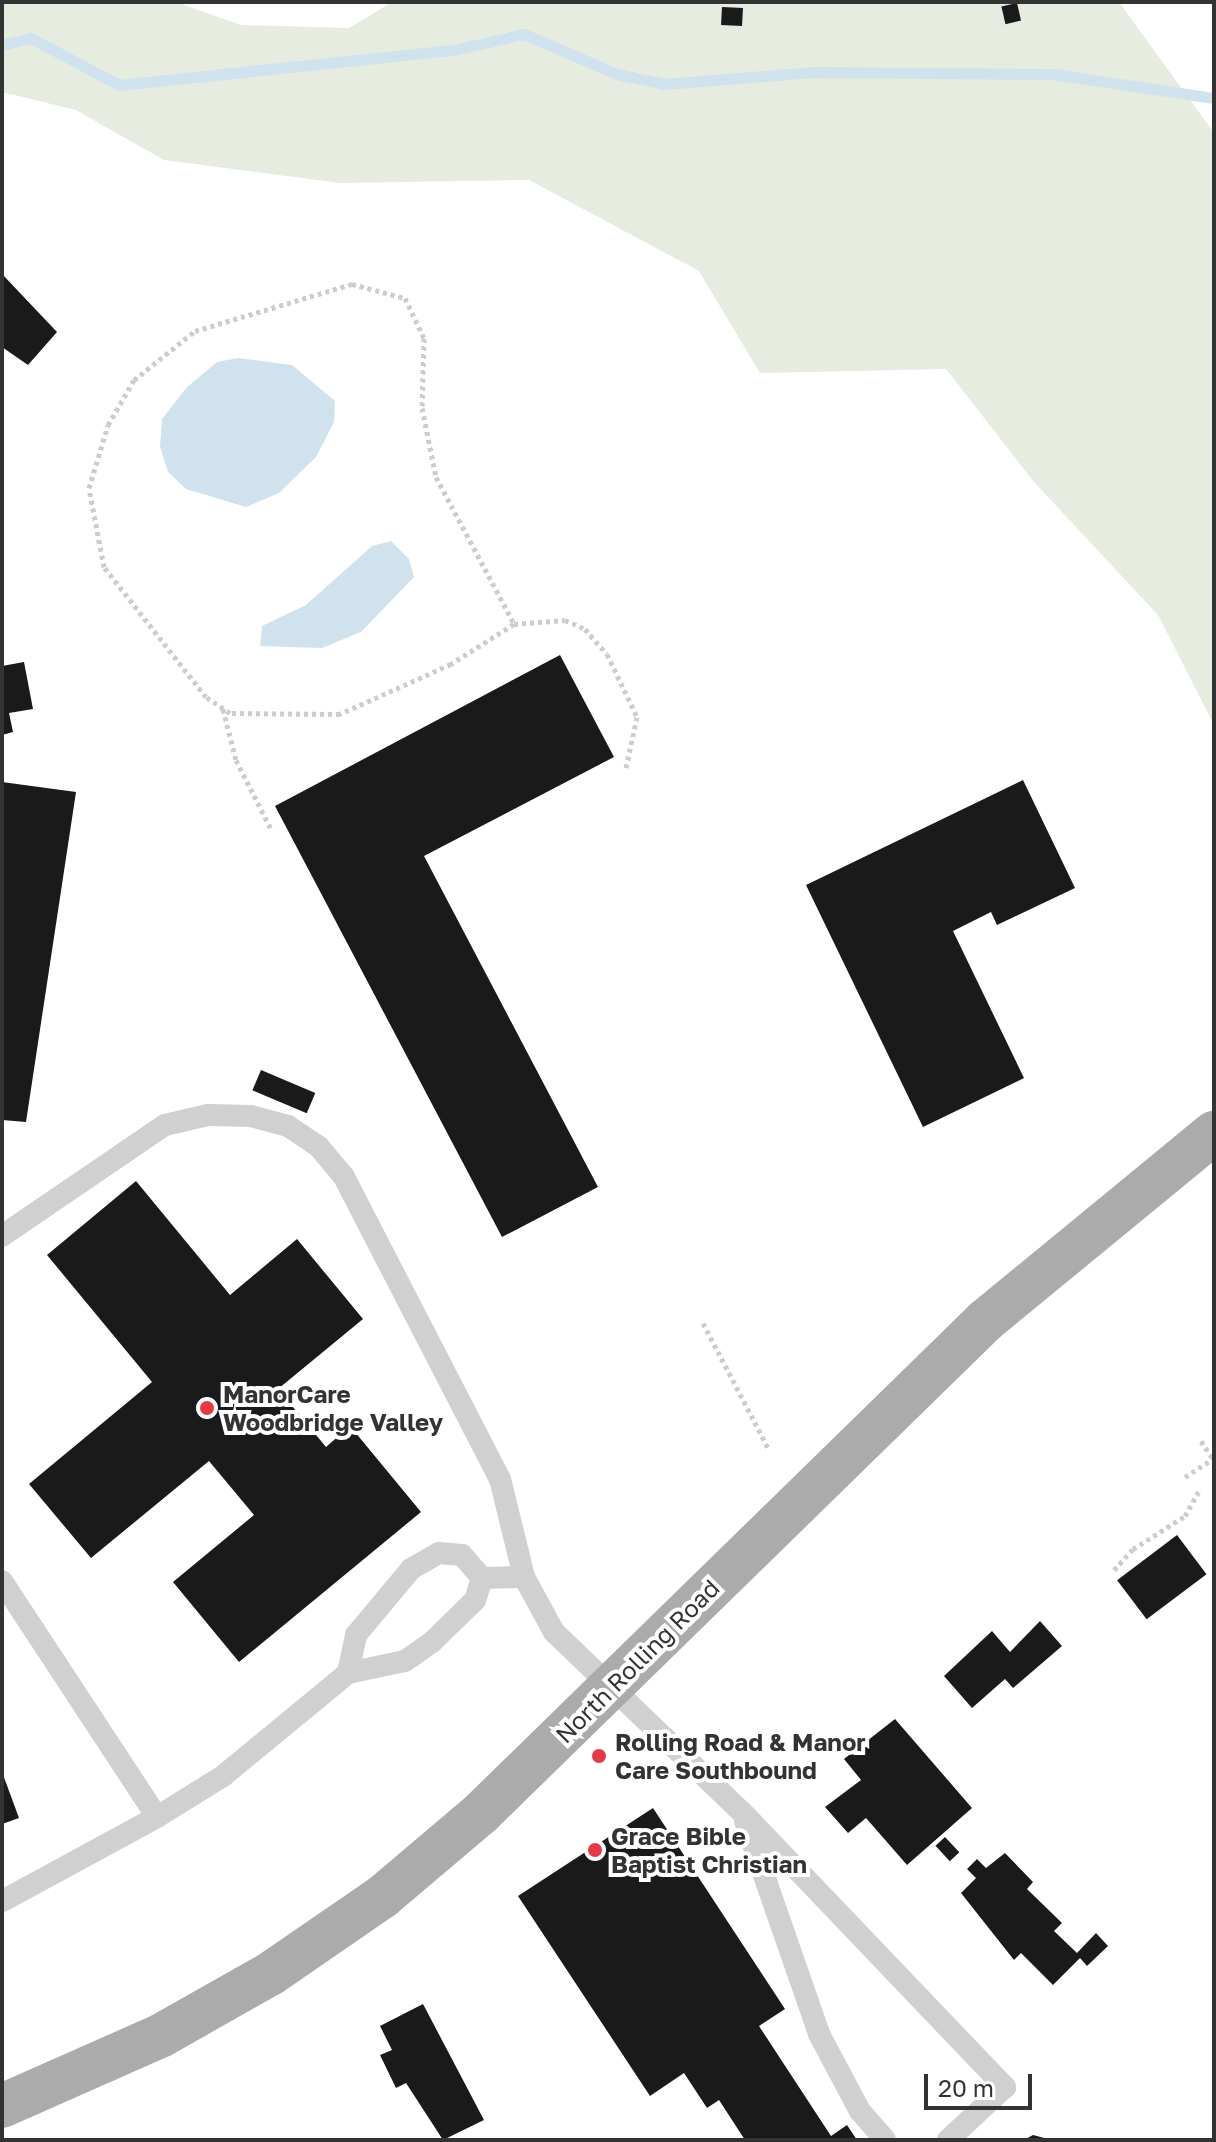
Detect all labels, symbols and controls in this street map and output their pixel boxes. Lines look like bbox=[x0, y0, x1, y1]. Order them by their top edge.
place label: ManorCare Woodbridge Valley bbox=[223, 1380, 443, 1436]
marker: ManorCare Woodbridge Valley bbox=[198, 1399, 216, 1417]
street label: North Rolling Road bbox=[549, 1573, 725, 1749]
place label: Rolling Road & Manor Care Southbound bbox=[615, 1728, 866, 1784]
marker: Rolling Road & Manor Care Southbound bbox=[590, 1747, 608, 1765]
place label: Grace Bible Baptist Christian bbox=[611, 1822, 807, 1878]
marker: Grace Bible Baptist Christian bbox=[586, 1841, 604, 1859]
scale bar bbox=[928, 2058, 1036, 2108]
text: 20 m bbox=[938, 2073, 994, 2102]

